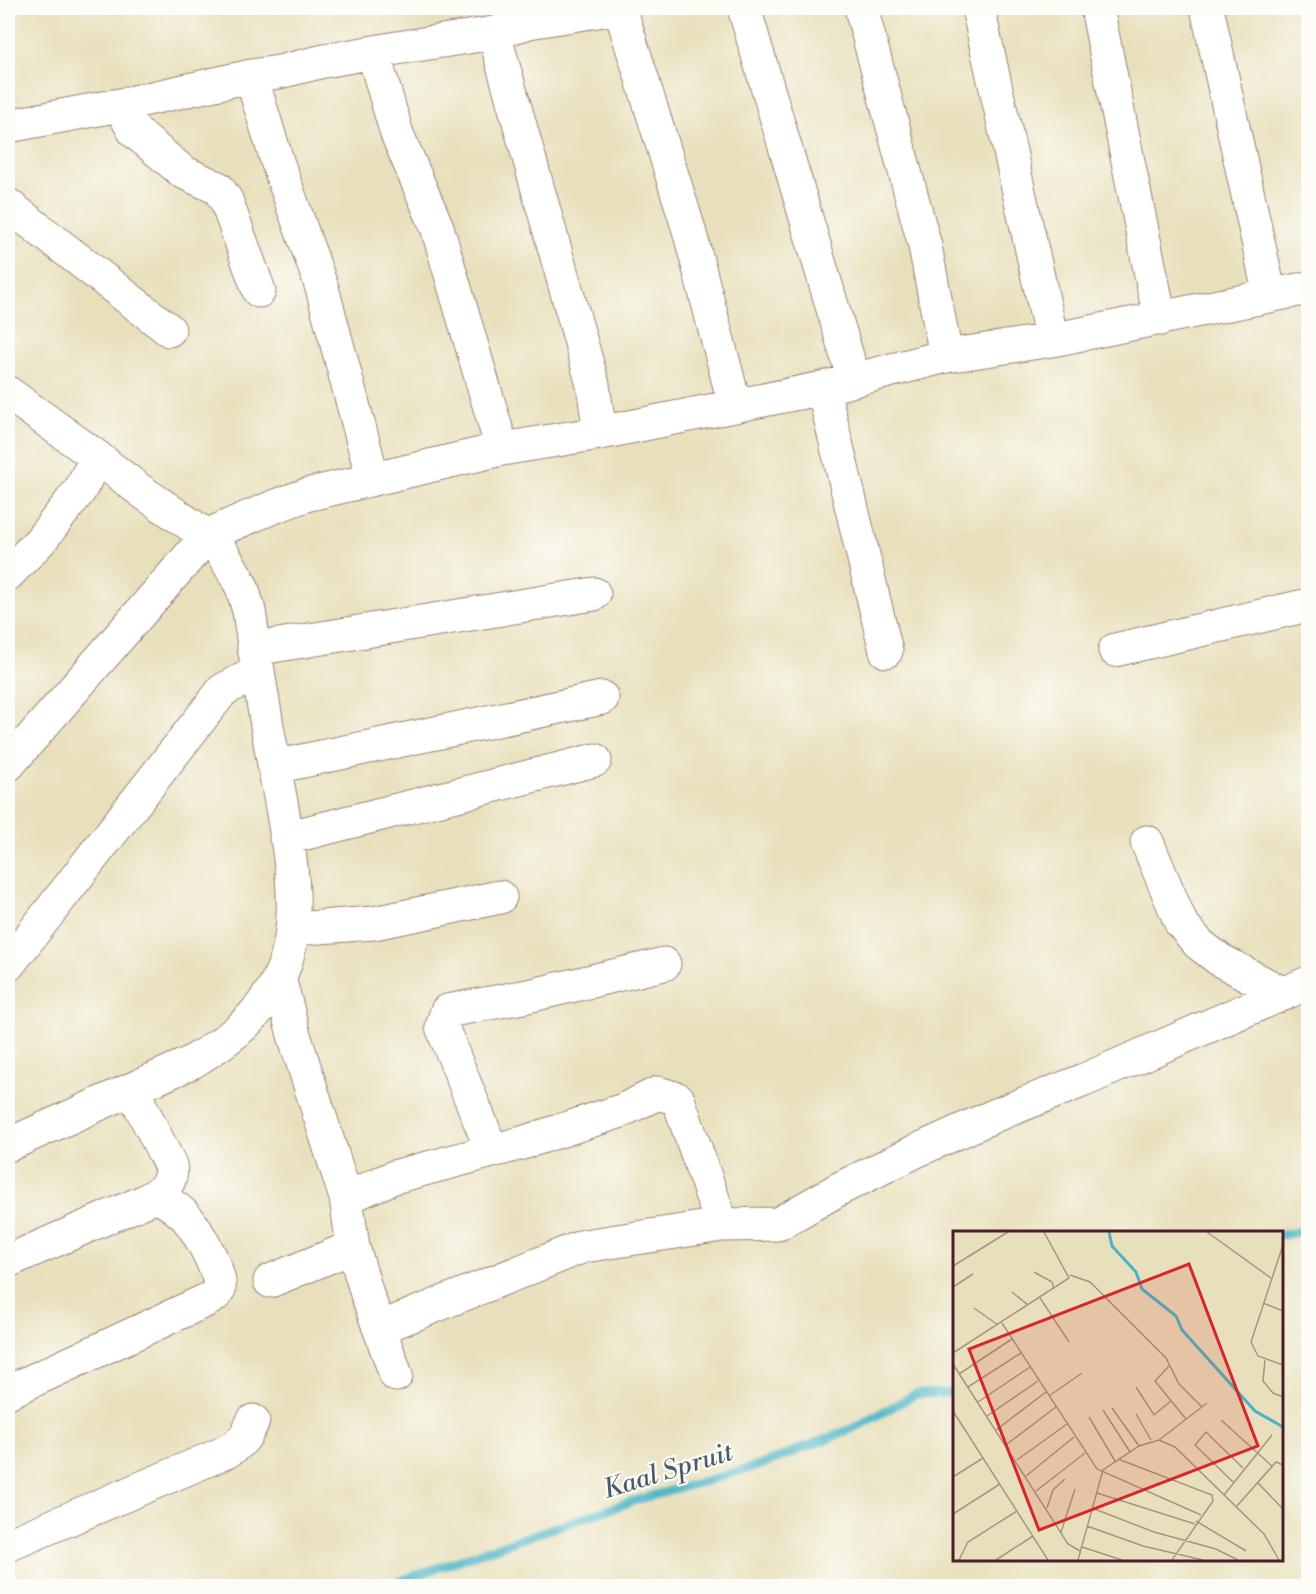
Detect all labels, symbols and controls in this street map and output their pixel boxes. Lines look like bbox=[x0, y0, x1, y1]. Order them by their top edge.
inset map bbox=[953, 1231, 1283, 1561]
water label: Kaal Spruit bbox=[599, 1436, 737, 1506]

